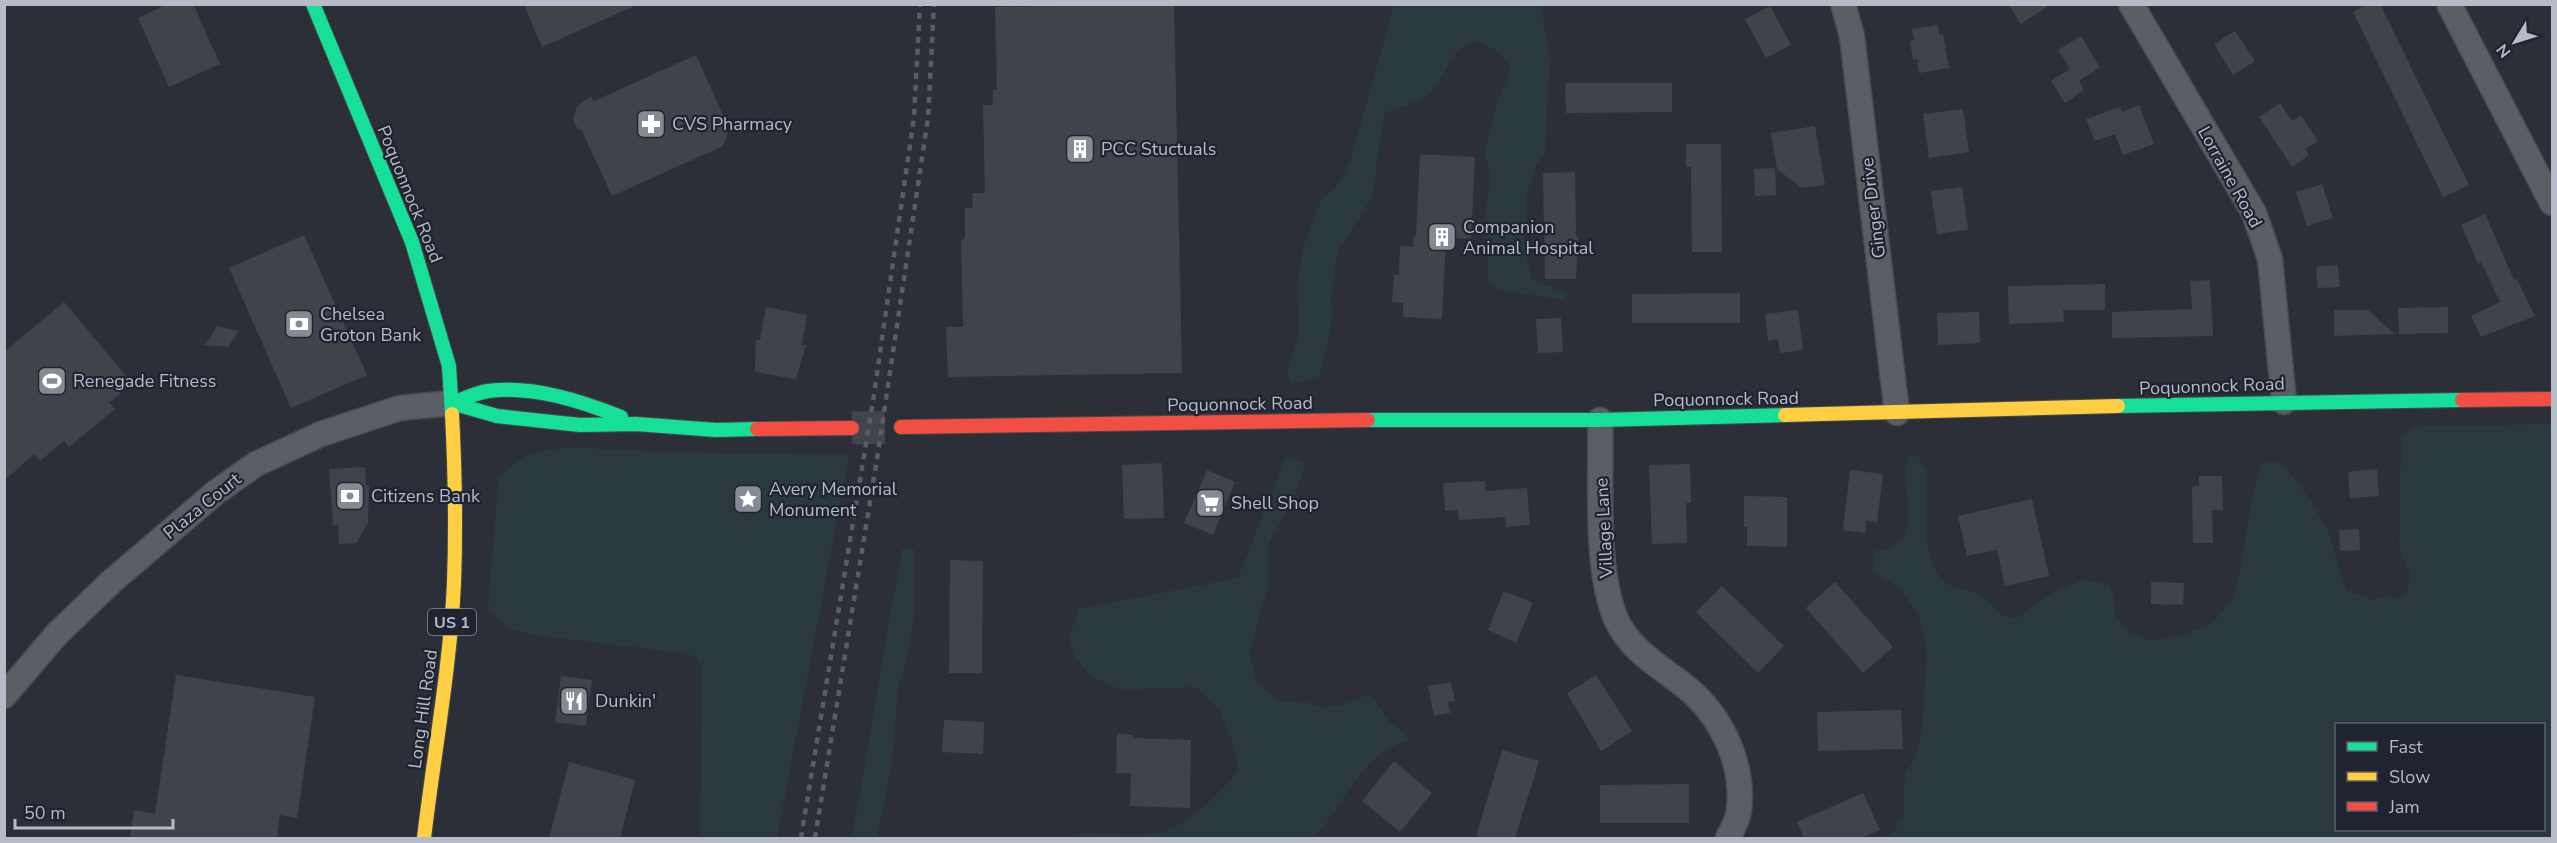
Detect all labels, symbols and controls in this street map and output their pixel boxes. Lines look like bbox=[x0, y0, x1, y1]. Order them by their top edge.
north arrow bbox=[2485, 12, 2545, 72]
text: N bbox=[2492, 39, 2516, 62]
pharmacy icon: CVS Pharmacy bbox=[635, 108, 667, 140]
place label: CVS Pharmacy bbox=[672, 112, 793, 136]
street label: Poquonnock Road bbox=[372, 122, 448, 266]
street label: Lorraine Road bbox=[2192, 122, 2268, 232]
building icon: PCC Stuctuals bbox=[1064, 133, 1096, 165]
place label: PCC Stuctuals bbox=[1101, 137, 1216, 161]
street label: Ginger Drive bbox=[1855, 156, 1891, 260]
place label: Companion Animal Hospital bbox=[1463, 215, 1594, 260]
building icon: Companion Animal Hospital bbox=[1426, 221, 1458, 253]
place label: Chelsea Groton Bank bbox=[320, 302, 422, 347]
bank icon: Chelsea Groton Bank bbox=[283, 308, 315, 340]
sports icon: Renegade Fitness bbox=[36, 365, 68, 397]
place label: Renegade Fitness bbox=[73, 369, 216, 393]
street label: Poquonnock Road bbox=[2139, 371, 2285, 401]
street label: Poquonnock Road bbox=[1653, 386, 1799, 412]
street label: Poquonnock Road bbox=[1167, 391, 1313, 417]
street label: Plaza Court bbox=[158, 467, 246, 545]
place label: Avery Memorial Monument bbox=[769, 477, 898, 522]
street label: Village Lane bbox=[1589, 477, 1619, 580]
bank icon: Citizens Bank bbox=[334, 480, 366, 512]
place icon: Avery Memorial Monument bbox=[732, 483, 764, 515]
place label: Citizens Bank bbox=[371, 484, 481, 508]
supermarket icon: Shell Shop bbox=[1194, 487, 1226, 519]
place label: Shell Shop bbox=[1231, 491, 1319, 515]
road number: US 1 bbox=[428, 609, 476, 635]
street label: Long Hill Road bbox=[403, 648, 443, 770]
restaurant icon: Dunkin' bbox=[558, 685, 590, 717]
place label: Dunkin' bbox=[595, 689, 656, 713]
legend bbox=[2335, 723, 2545, 831]
text: Fast bbox=[2389, 735, 2424, 759]
text: Slow bbox=[2389, 765, 2430, 789]
scale bar bbox=[15, 792, 172, 830]
text: Jam bbox=[2388, 795, 2420, 819]
text: 50 m bbox=[24, 801, 66, 825]

